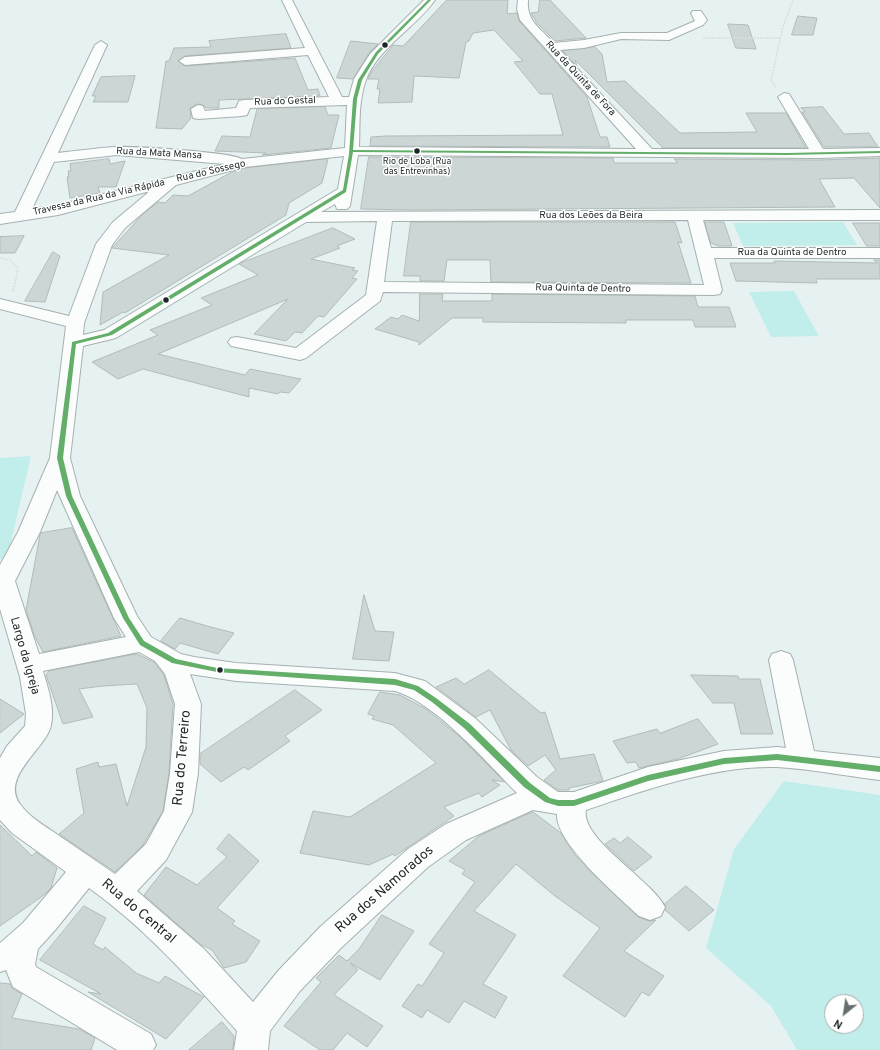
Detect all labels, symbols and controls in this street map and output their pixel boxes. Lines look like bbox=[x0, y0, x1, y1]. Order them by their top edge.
street label: Rua da Quinta de Fora bbox=[542, 39, 618, 119]
unlabelled marker bbox=[380, 40, 390, 50]
street label: Rua do Gestal bbox=[254, 95, 316, 109]
street label: Rua da Mata Mansa bbox=[116, 146, 202, 162]
marker: Rio de Loba (Rua das Entrevinhas) bbox=[412, 146, 422, 156]
place label: Rio de Loba (Rua das Entrevinhas) bbox=[383, 157, 451, 178]
street label: Rua do Sossego bbox=[175, 158, 247, 186]
street label: Travessa da Rua da Via Rápida bbox=[32, 177, 166, 219]
street label: Rua dos Leões da Beira bbox=[539, 210, 643, 222]
street label: Rua da Quinta de Dentro bbox=[738, 247, 846, 259]
street label: Rua Quinta de Dentro bbox=[535, 282, 631, 296]
unlabelled marker bbox=[161, 295, 171, 305]
street label: Largo da Igreja bbox=[6, 616, 42, 696]
unlabelled marker bbox=[215, 665, 225, 675]
street label: Rua do Terreiro bbox=[170, 710, 196, 806]
street label: Rua dos Namorados bbox=[332, 843, 438, 937]
street label: Rua do Central bbox=[97, 876, 179, 948]
north arrow bbox=[824, 994, 864, 1034]
text: N bbox=[832, 1015, 845, 1032]

